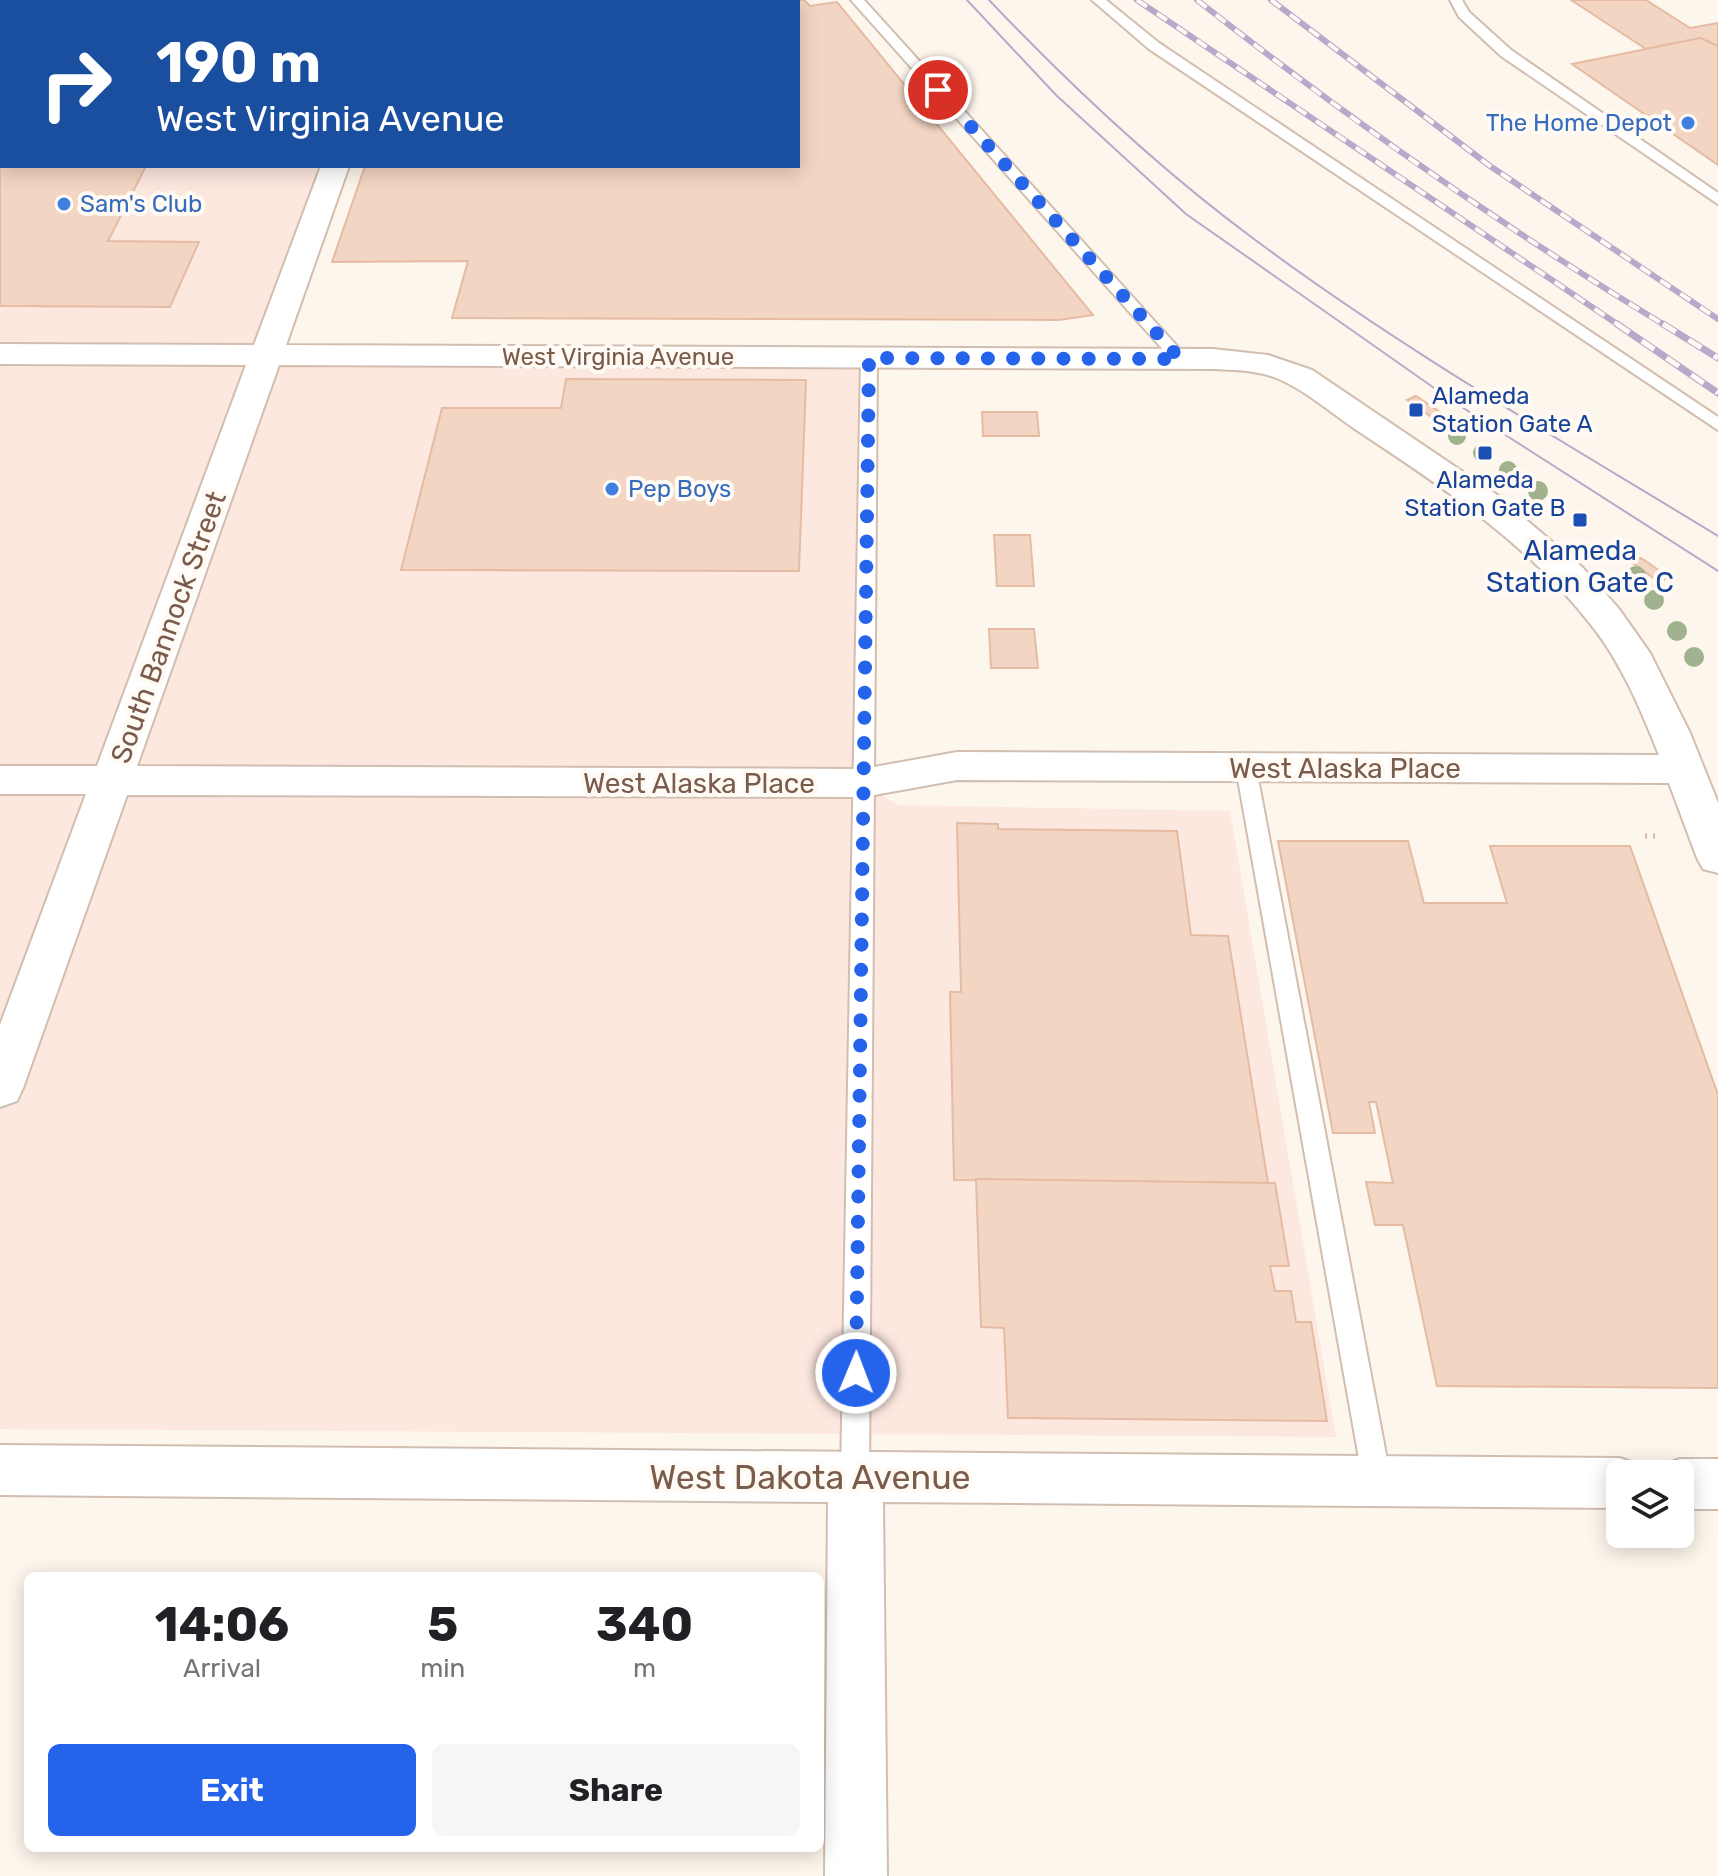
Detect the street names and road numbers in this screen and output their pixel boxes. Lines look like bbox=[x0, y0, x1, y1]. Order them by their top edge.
street label: West Virginia Avenue bbox=[502, 343, 734, 371]
street label: South Bannock Street bbox=[104, 487, 233, 768]
street label: West Alaska Place bbox=[1229, 752, 1461, 785]
street label: West Alaska Place bbox=[583, 767, 815, 800]
street label: West Dakota Avenue bbox=[649, 1457, 971, 1498]

